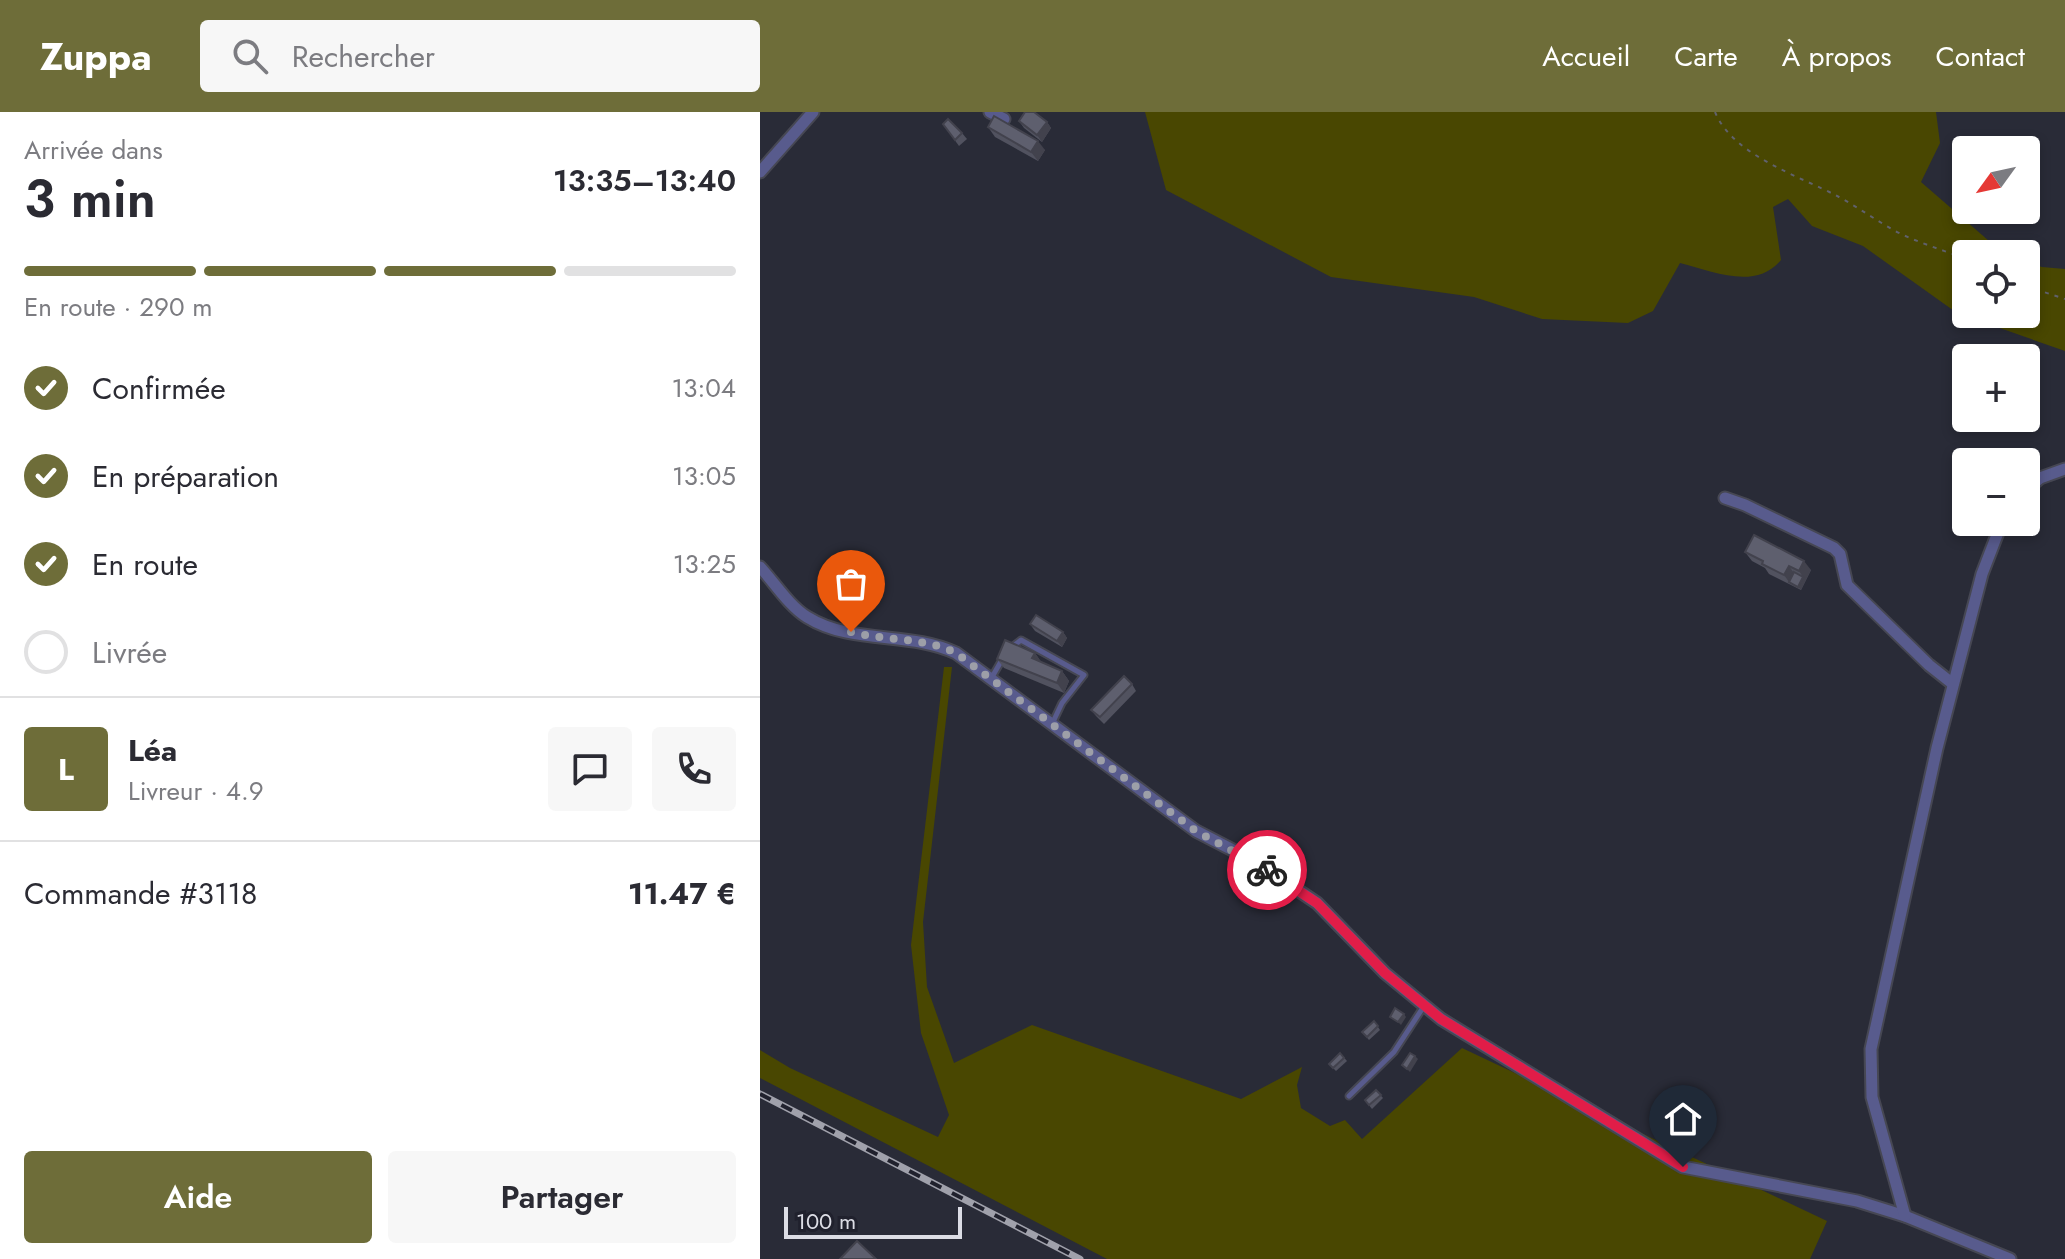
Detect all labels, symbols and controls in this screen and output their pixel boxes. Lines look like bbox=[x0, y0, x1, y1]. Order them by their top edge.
search box bbox=[200, 20, 760, 92]
text: Zuppa bbox=[40, 29, 152, 84]
icon: search bbox=[228, 34, 272, 78]
text: Rechercher bbox=[292, 35, 435, 78]
text: Accueil bbox=[1542, 36, 1630, 77]
text: Carte bbox=[1674, 36, 1738, 77]
text: À propos bbox=[1782, 36, 1892, 77]
text: Contact bbox=[1936, 36, 2025, 77]
text: Arrivée dans bbox=[24, 131, 163, 169]
north arrow bbox=[1952, 136, 2040, 224]
map controls bbox=[1952, 136, 2040, 536]
text: 13:35–13:40 bbox=[553, 159, 736, 202]
text: 3 min bbox=[24, 161, 156, 237]
button: locate bbox=[1952, 240, 2040, 328]
text: En route · 290 m bbox=[24, 288, 213, 326]
button: + bbox=[1952, 344, 2040, 432]
icon: check bbox=[24, 366, 68, 410]
text: Confirmée bbox=[92, 367, 226, 410]
text: 13:04 bbox=[672, 369, 736, 407]
button: − bbox=[1952, 448, 2040, 536]
icon: check bbox=[24, 454, 68, 498]
text: En préparation bbox=[92, 455, 279, 498]
text: 13:05 bbox=[672, 457, 736, 495]
icon: check bbox=[24, 542, 68, 586]
text: En route bbox=[92, 543, 198, 586]
text: 13:25 bbox=[673, 545, 736, 583]
pin bbox=[817, 550, 885, 632]
icon: bag bbox=[829, 562, 873, 606]
text: Livrée bbox=[92, 631, 167, 674]
button: chat bbox=[548, 727, 632, 811]
button: phone bbox=[652, 727, 736, 811]
text: Léa bbox=[128, 729, 177, 772]
text: L bbox=[58, 748, 74, 791]
text: Livreur · 4.9 bbox=[128, 772, 264, 810]
courier bbox=[1227, 830, 1307, 910]
icon: bike bbox=[1245, 848, 1289, 892]
text: Commande #3118 bbox=[24, 872, 257, 915]
text: 11.47 € bbox=[628, 872, 736, 915]
pin bbox=[1649, 1085, 1717, 1167]
icon: home bbox=[1661, 1097, 1705, 1141]
button: Aide bbox=[24, 1151, 372, 1243]
button: Partager bbox=[388, 1151, 736, 1243]
scale bar bbox=[784, 1203, 962, 1239]
text: 100 m bbox=[796, 1205, 856, 1237]

